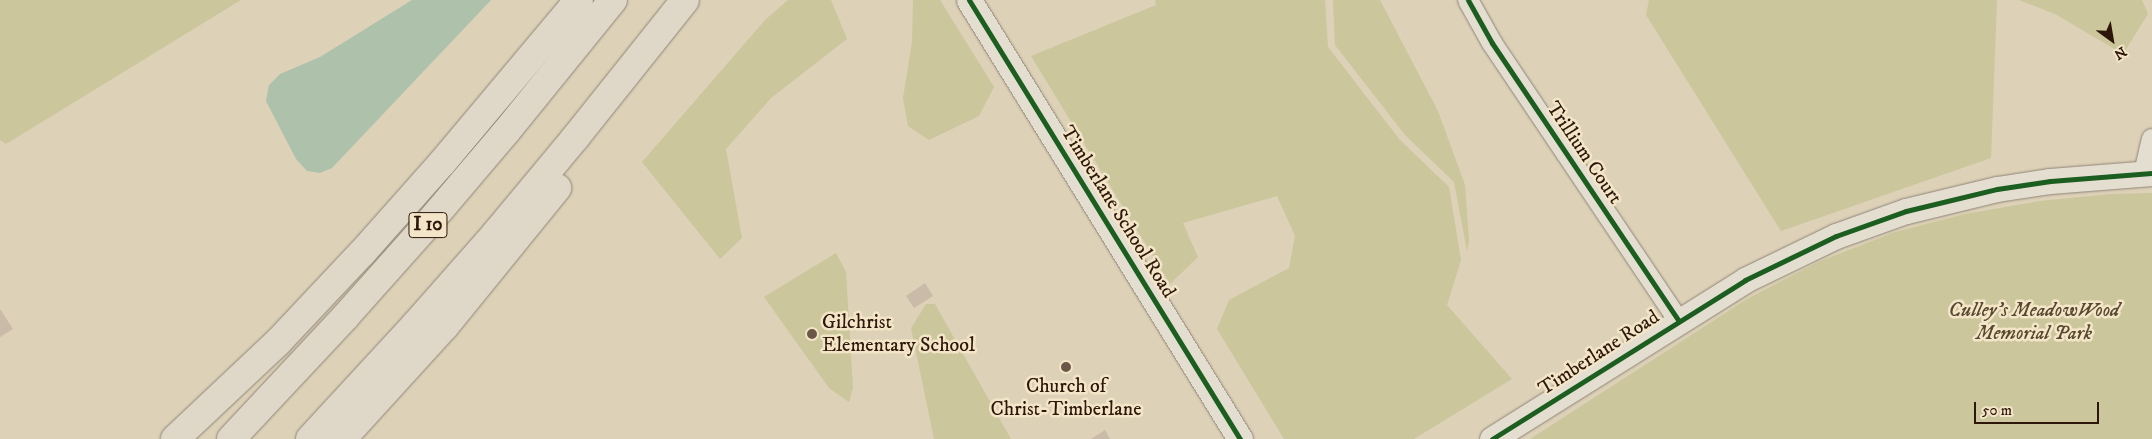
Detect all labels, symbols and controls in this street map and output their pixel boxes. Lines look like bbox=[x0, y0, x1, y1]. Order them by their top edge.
north arrow bbox=[2087, 15, 2137, 65]
text: N bbox=[2110, 42, 2130, 63]
street label: Trillium Court bbox=[1541, 97, 1627, 209]
street label: Timberlane School Road bbox=[1055, 122, 1181, 302]
road number: I 10 bbox=[408, 208, 448, 242]
park label: Culley's MeadowWood Memorial Park bbox=[1948, 298, 2120, 345]
street label: Timberlane Road bbox=[1534, 305, 1664, 401]
place label: Gilchrist Elementary School bbox=[822, 310, 975, 357]
marker: Gilchrist Elementary School bbox=[806, 328, 818, 340]
marker: Church of Christ-Timberlane bbox=[1060, 361, 1072, 373]
place label: Church of Christ-Timberlane bbox=[991, 375, 1141, 422]
scale bar bbox=[1977, 392, 2102, 424]
text: 50 m bbox=[1982, 401, 2012, 420]

